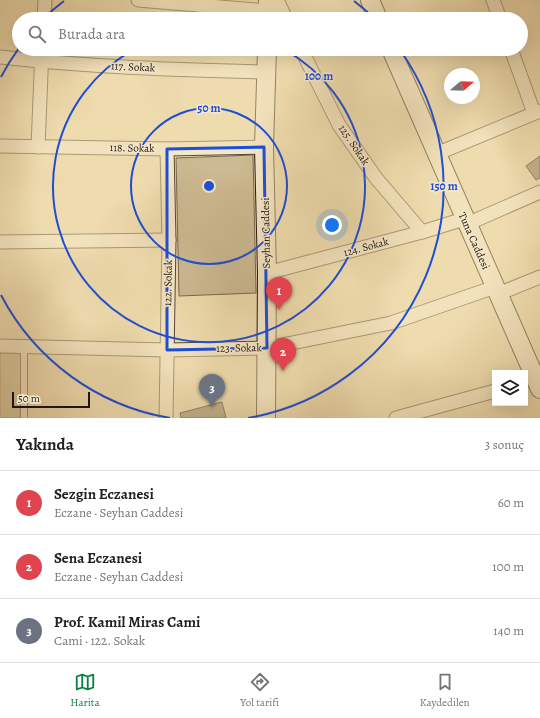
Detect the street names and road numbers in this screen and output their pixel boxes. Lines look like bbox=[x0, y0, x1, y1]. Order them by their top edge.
street label: 117. Sokak bbox=[110, 58, 156, 76]
street label: 125. Sokak bbox=[335, 122, 373, 169]
street label: 118. Sokak bbox=[109, 140, 155, 156]
street label: Seyhan Caddesi bbox=[258, 197, 274, 269]
street label: Tuna Caddesi bbox=[455, 210, 493, 272]
street label: 124. Sokak bbox=[342, 234, 391, 260]
street label: 122. Sokak bbox=[160, 259, 176, 306]
street label: 123. Sokak bbox=[216, 340, 263, 356]

